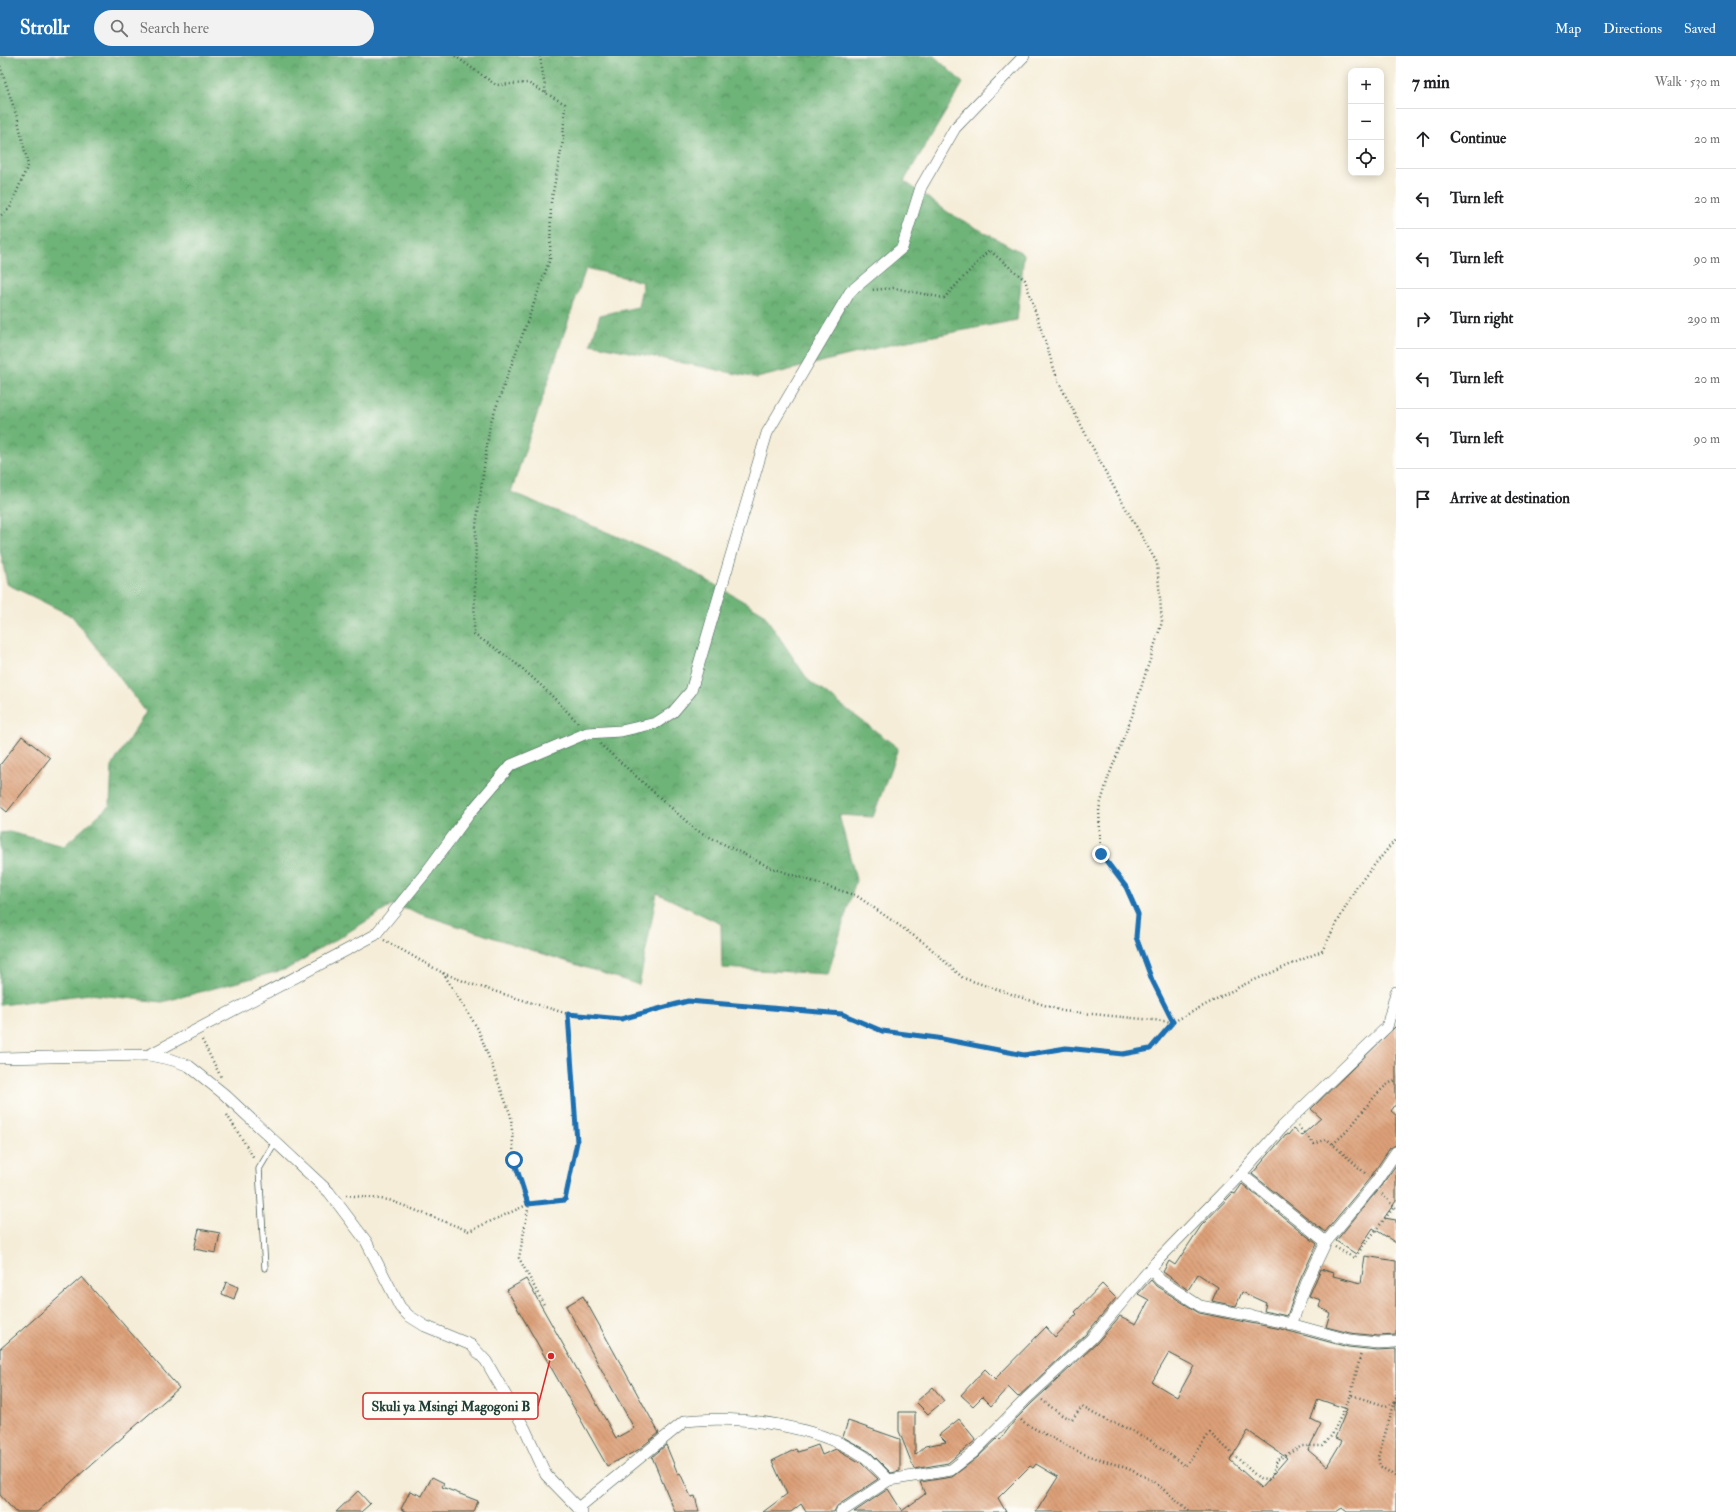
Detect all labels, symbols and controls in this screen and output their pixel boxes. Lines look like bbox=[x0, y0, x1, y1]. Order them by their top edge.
search box bbox=[94, 10, 374, 46]
text: Strollr bbox=[20, 16, 70, 40]
icon: search bbox=[108, 17, 130, 39]
text: Search here bbox=[140, 19, 209, 38]
text: Map bbox=[1555, 20, 1581, 37]
text: Directions bbox=[1603, 20, 1662, 37]
text: Saved bbox=[1684, 20, 1716, 37]
map controls bbox=[1348, 68, 1384, 176]
button: + bbox=[1348, 68, 1384, 104]
text: 7 min bbox=[1412, 72, 1450, 93]
text: Walk · 530 m bbox=[1655, 74, 1720, 90]
button: − bbox=[1348, 104, 1384, 140]
icon: ahead bbox=[1412, 128, 1434, 150]
text: Continue bbox=[1450, 129, 1506, 148]
text: 20 m bbox=[1694, 131, 1720, 147]
button: locate bbox=[1348, 140, 1384, 176]
icon: left bbox=[1412, 188, 1434, 210]
text: Turn left bbox=[1450, 189, 1504, 208]
text: 20 m bbox=[1694, 191, 1720, 207]
icon: left bbox=[1412, 248, 1434, 270]
text: Turn left bbox=[1450, 249, 1504, 268]
text: 90 m bbox=[1694, 251, 1720, 267]
icon: right bbox=[1412, 308, 1434, 330]
text: Turn right bbox=[1450, 309, 1513, 328]
text: 290 m bbox=[1687, 311, 1720, 327]
icon: left bbox=[1412, 368, 1434, 390]
text: Turn left bbox=[1450, 369, 1504, 388]
text: 20 m bbox=[1694, 371, 1720, 387]
icon: left bbox=[1412, 428, 1434, 450]
text: Turn left bbox=[1450, 429, 1504, 448]
text: 90 m bbox=[1694, 431, 1720, 447]
icon: arrive bbox=[1412, 488, 1434, 510]
text: Arrive at destination bbox=[1450, 489, 1570, 508]
route end bbox=[1092, 845, 1110, 863]
route start bbox=[505, 1151, 523, 1169]
callout: Skuli ya Msingi Magogoni B bbox=[363, 1393, 538, 1419]
text: Skuli ya Msingi Magogoni B bbox=[371, 1398, 531, 1416]

